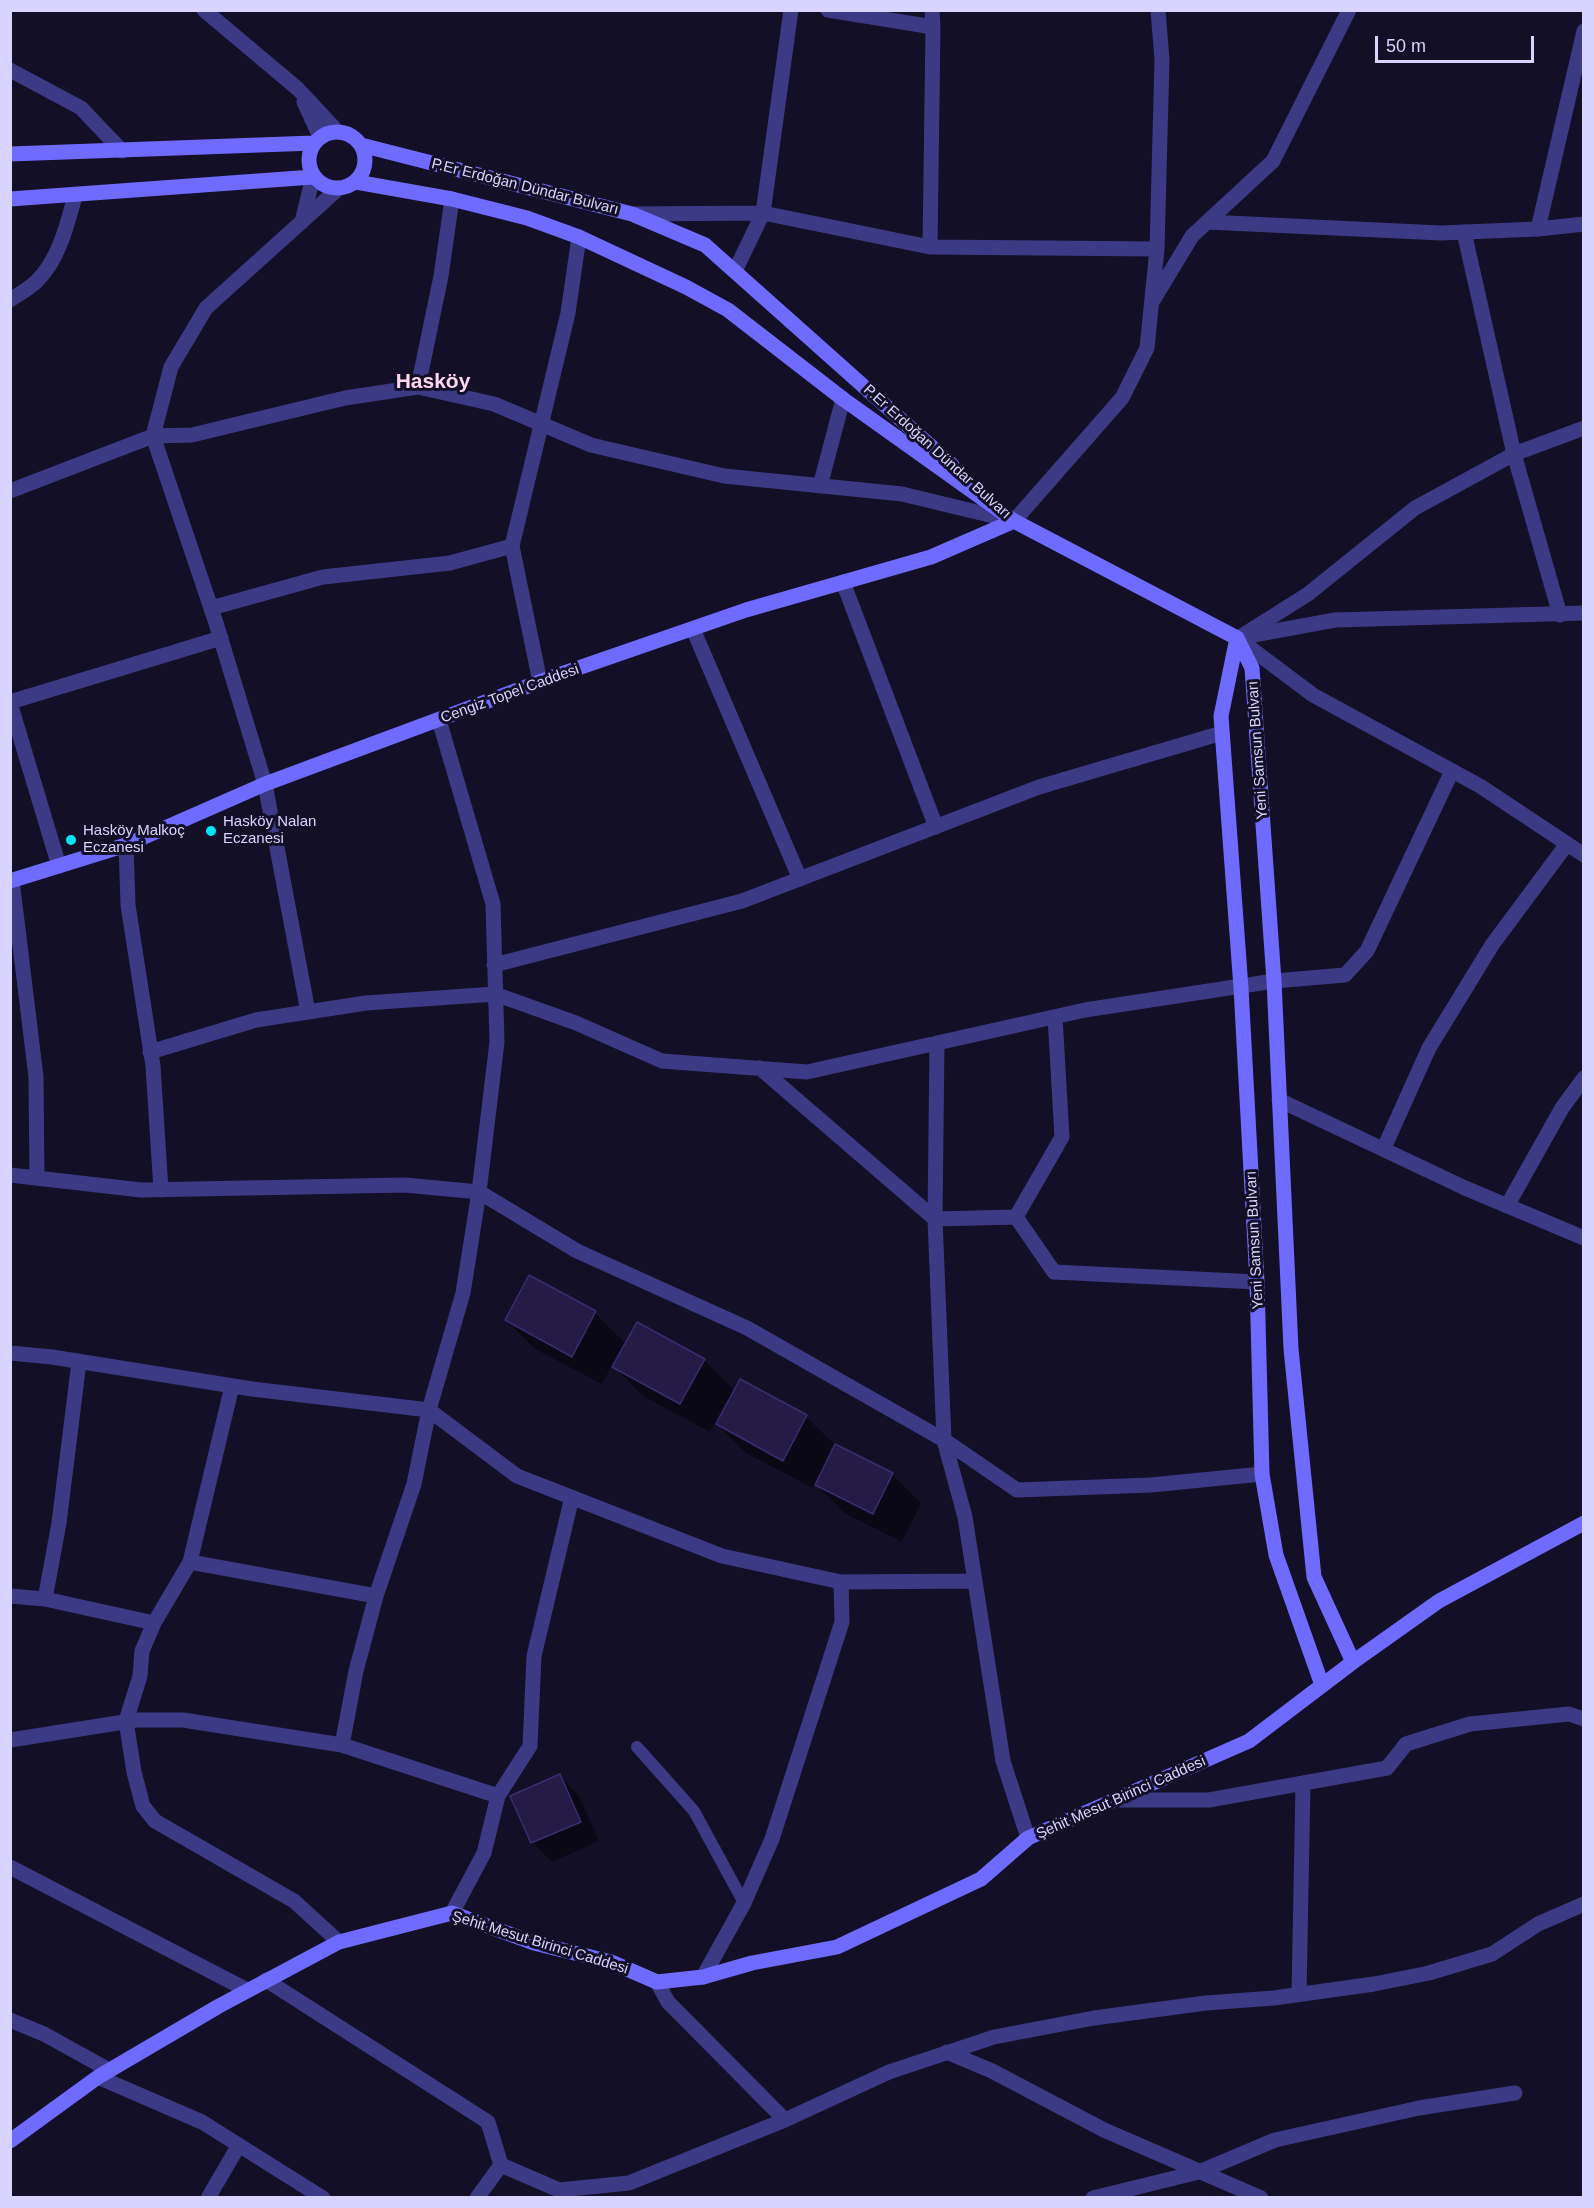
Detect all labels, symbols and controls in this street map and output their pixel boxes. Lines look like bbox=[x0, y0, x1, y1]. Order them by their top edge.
scale bar bbox=[1378, 24, 1537, 62]
text: 50 m bbox=[1386, 36, 1426, 56]
street label: P.Er Erdoğan Dündar Bulvarı bbox=[430, 155, 620, 219]
district label: Hasköy bbox=[396, 369, 470, 395]
street label: P.Er Erdoğan Dündar Bulvarı bbox=[860, 381, 1014, 523]
street label: Cengiz Topel Caddesi bbox=[438, 661, 582, 727]
street label: Yeni Samsun Bulvarı bbox=[1244, 680, 1272, 820]
place label: Hasköy Nalan Eczanesi bbox=[223, 813, 316, 848]
place label: Hasköy Malkoç Eczanesi bbox=[83, 822, 185, 857]
marker: Hasköy Nalan Eczanesi bbox=[204, 824, 218, 838]
marker: Hasköy Malkoç Eczanesi bbox=[64, 833, 78, 847]
street label: Yeni Samsun Bulvarı bbox=[1242, 1170, 1268, 1310]
street label: Şehit Mesut Birinci Caddesi bbox=[1034, 1752, 1208, 1844]
street label: Şehit Mesut Birinci Caddesi bbox=[450, 1908, 630, 1978]

